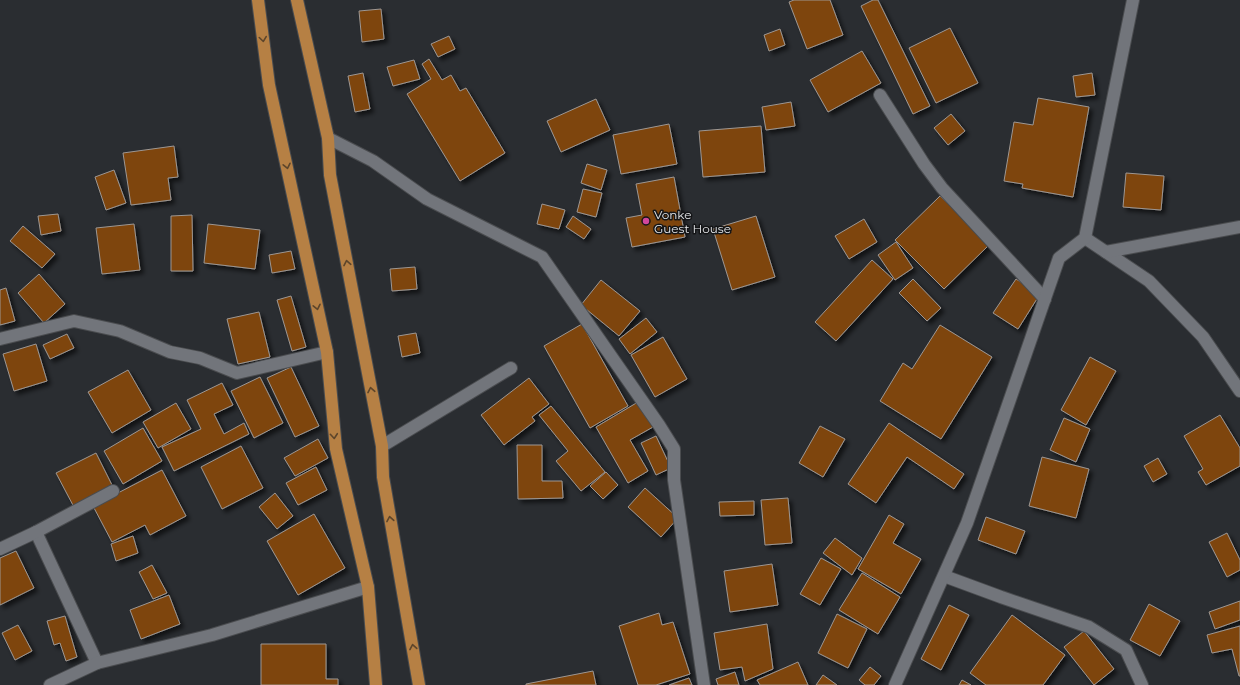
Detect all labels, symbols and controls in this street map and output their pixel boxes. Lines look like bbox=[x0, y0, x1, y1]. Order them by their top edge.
one-way arrow bbox=[258, 36, 267, 42]
one-way arrow bbox=[282, 163, 290, 170]
place label: Vonke Guest House bbox=[654, 207, 731, 236]
marker: Vonke Guest House bbox=[641, 216, 651, 226]
one-way arrow bbox=[343, 260, 351, 266]
one-way arrow bbox=[313, 304, 321, 310]
one-way arrow bbox=[368, 387, 376, 393]
one-way arrow bbox=[330, 433, 339, 439]
one-way arrow bbox=[386, 515, 395, 522]
one-way arrow bbox=[409, 643, 417, 650]

